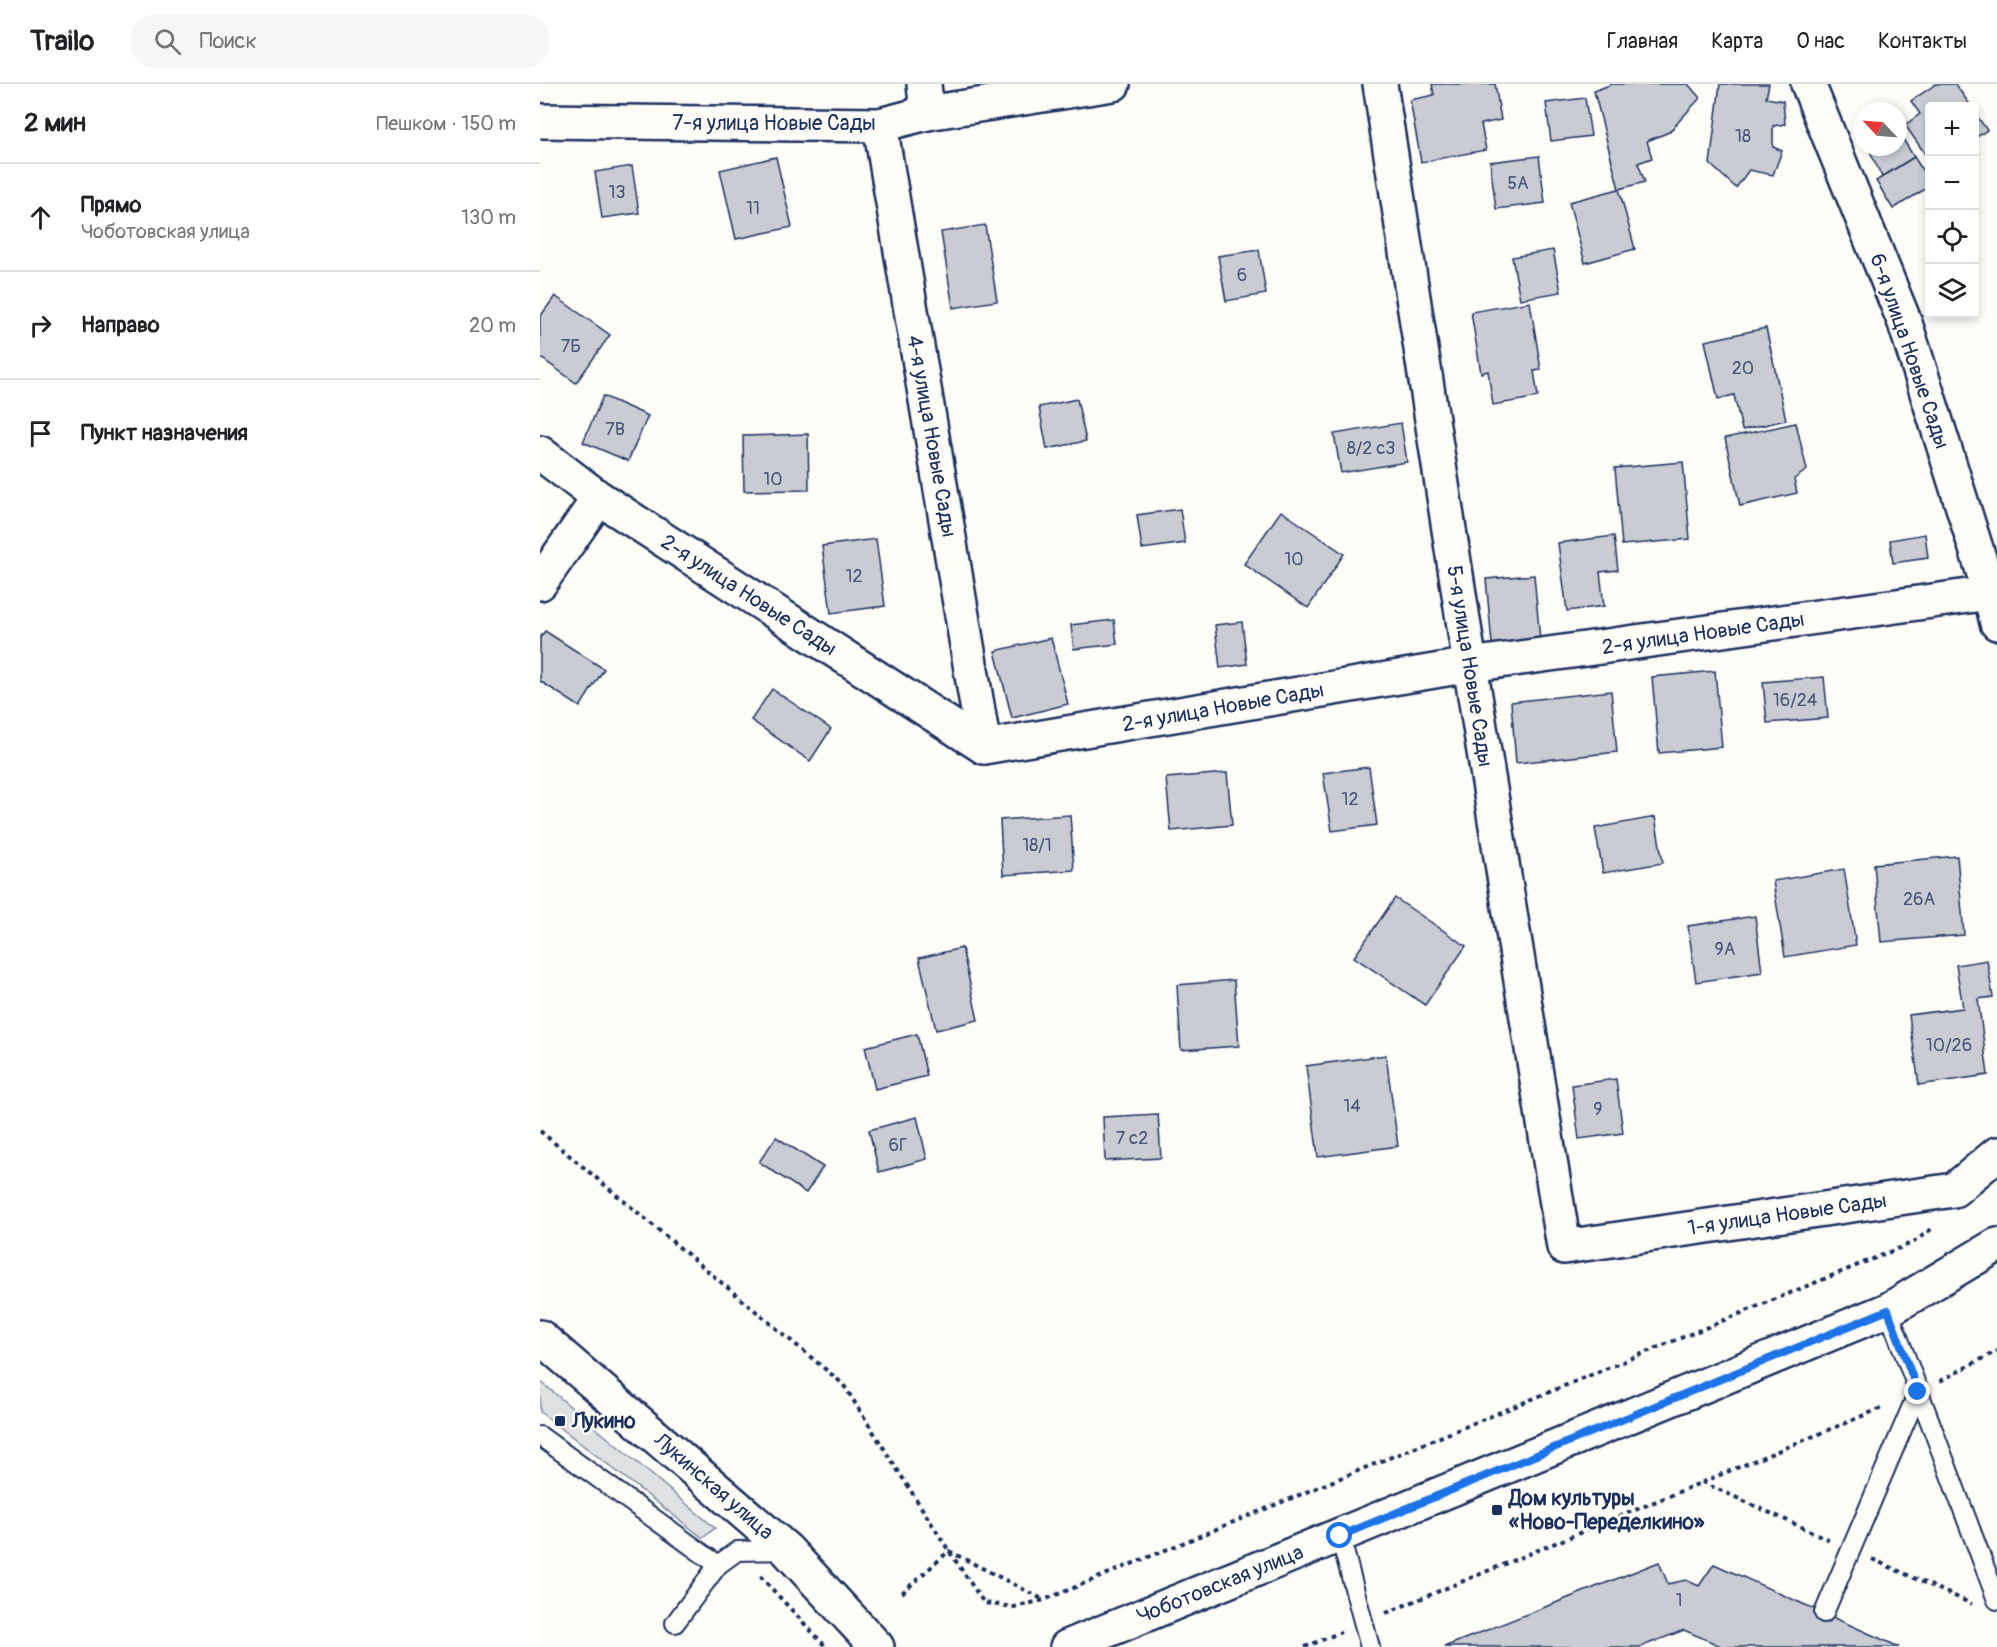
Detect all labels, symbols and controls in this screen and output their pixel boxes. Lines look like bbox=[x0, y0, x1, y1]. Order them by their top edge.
search box bbox=[130, 14, 550, 68]
text: Trailo bbox=[30, 24, 94, 59]
icon: search bbox=[151, 25, 184, 58]
text: Поиск bbox=[199, 27, 257, 55]
text: Главная bbox=[1607, 28, 1678, 55]
text: Карта bbox=[1711, 28, 1763, 55]
text: О нас bbox=[1796, 28, 1845, 55]
text: Контакты bbox=[1878, 28, 1967, 55]
north arrow bbox=[1853, 102, 1907, 156]
map controls bbox=[1925, 102, 1979, 318]
button: + bbox=[1925, 102, 1979, 156]
text: 2 мин bbox=[24, 107, 86, 139]
street label: 7-я улица Новые Сады bbox=[672, 110, 876, 137]
text: Пешком · 150 m bbox=[376, 111, 516, 136]
house number: 18 bbox=[1735, 125, 1751, 148]
button: − bbox=[1925, 156, 1979, 210]
house number: 5А bbox=[1507, 172, 1529, 195]
house number: 13 bbox=[608, 181, 626, 204]
text: Прямо bbox=[81, 191, 141, 219]
house number: 11 bbox=[746, 197, 760, 220]
icon: ahead bbox=[24, 201, 57, 234]
text: 130 m bbox=[461, 205, 516, 230]
button: locate bbox=[1925, 210, 1979, 264]
text: Чоботовская улица bbox=[81, 219, 250, 244]
street label: 6-я улица Новые Сады bbox=[1863, 250, 1956, 452]
house number: 6 bbox=[1237, 264, 1247, 287]
button: layers bbox=[1925, 264, 1979, 318]
icon: right bbox=[24, 309, 57, 342]
text: Направо bbox=[81, 311, 160, 339]
text: 20 m bbox=[469, 313, 516, 338]
street label: 4-я улица Новые Сады bbox=[900, 333, 963, 539]
house number: 7Б bbox=[561, 335, 581, 358]
house number: 20 bbox=[1732, 357, 1754, 380]
icon: arrive bbox=[24, 417, 57, 450]
house number: 7В bbox=[605, 418, 625, 441]
text: Пункт назначения bbox=[81, 419, 248, 447]
house number: 8/2 с3 bbox=[1347, 437, 1395, 460]
house number: 10 bbox=[763, 468, 783, 491]
street label: 2-я улица Новые Сады bbox=[656, 529, 842, 662]
house number: 10 bbox=[1284, 548, 1304, 571]
street label: 5-я улица Новые Сады bbox=[1440, 563, 1499, 769]
house number: 12 bbox=[845, 565, 863, 588]
street label: 2-я улица Новые Сады bbox=[1600, 606, 1806, 661]
street label: 2-я улица Новые Сады bbox=[1120, 676, 1326, 739]
house number: 16/24 bbox=[1773, 689, 1818, 712]
house number: 12 bbox=[1341, 788, 1359, 811]
house number: 18/1 bbox=[1022, 834, 1052, 857]
house number: 26А bbox=[1903, 888, 1935, 911]
house number: 9А bbox=[1715, 938, 1736, 961]
house number: 10/26 bbox=[1926, 1034, 1972, 1057]
house number: 14 bbox=[1343, 1095, 1361, 1118]
house number: 9 bbox=[1593, 1098, 1603, 1121]
house number: 7 с2 bbox=[1116, 1127, 1148, 1150]
house number: 6Г bbox=[888, 1134, 908, 1157]
street label: 1-я улица Новые Сады bbox=[1686, 1187, 1888, 1242]
route end bbox=[1904, 1378, 1930, 1404]
place label: Лукино bbox=[571, 1408, 636, 1435]
marker: Лукино bbox=[553, 1414, 567, 1428]
street label: Лукинская улица bbox=[647, 1426, 779, 1546]
place label: Дом культуры «Ново-Переделкино» bbox=[1507, 1485, 1705, 1536]
marker: Дом культуры «Ново-Переделкино» bbox=[1490, 1503, 1504, 1517]
route start bbox=[1326, 1522, 1352, 1548]
street label: Чоботовская улица bbox=[1133, 1539, 1307, 1630]
house number: 1 bbox=[1675, 1589, 1683, 1612]

